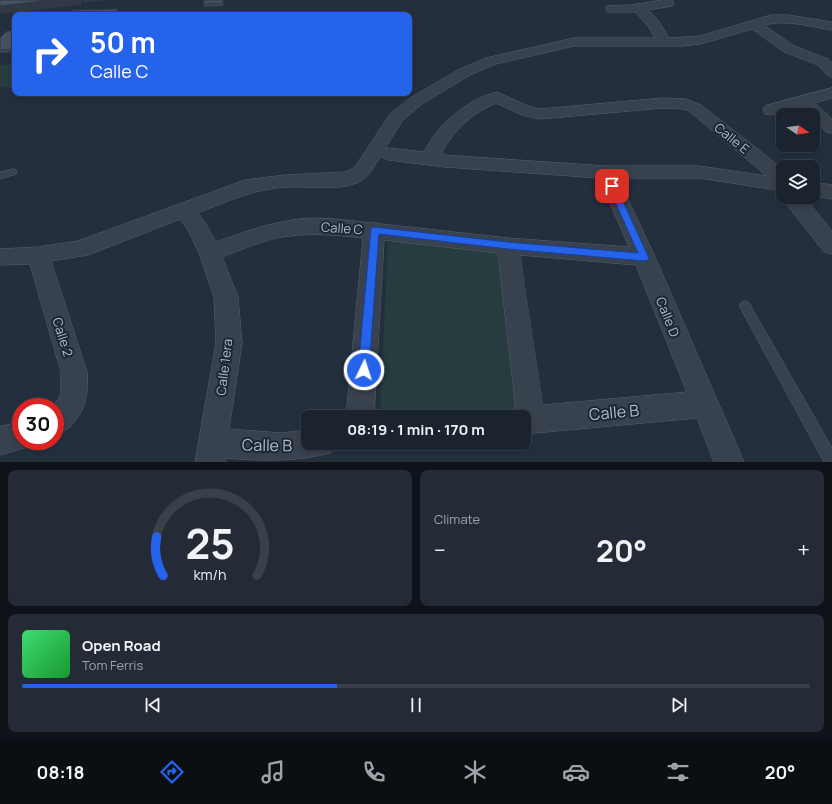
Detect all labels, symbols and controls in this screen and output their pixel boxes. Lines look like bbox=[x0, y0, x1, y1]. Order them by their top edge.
text: 50 m bbox=[90, 23, 156, 61]
icon: right bbox=[24, 28, 76, 80]
text: Calle C bbox=[90, 59, 148, 83]
north arrow bbox=[776, 108, 820, 152]
map controls bbox=[776, 108, 820, 204]
street label: Calle E bbox=[711, 118, 753, 158]
button: layers bbox=[776, 160, 820, 204]
pin bbox=[595, 169, 629, 203]
icon: arrive bbox=[601, 175, 623, 197]
street label: Calle C bbox=[320, 218, 364, 238]
street label: Calle D bbox=[652, 294, 684, 340]
street label: Calle 2 bbox=[49, 315, 77, 359]
street label: Calle 1era bbox=[212, 338, 236, 396]
position arrow bbox=[343, 349, 385, 391]
speed limit sign: 30 bbox=[12, 398, 64, 450]
street label: Calle B bbox=[588, 399, 640, 425]
text: 08:19 · 1 min · 170 m bbox=[347, 419, 485, 440]
street label: Calle B bbox=[242, 434, 292, 456]
text: Climate bbox=[434, 510, 480, 528]
text: 25 bbox=[185, 515, 235, 571]
text: 20° bbox=[596, 530, 647, 571]
text: − bbox=[434, 535, 446, 565]
text: + bbox=[797, 535, 810, 565]
text: km/h bbox=[193, 565, 227, 584]
text: Open Road bbox=[82, 635, 161, 656]
text: Tom Ferris bbox=[82, 656, 143, 674]
icon: previous bbox=[142, 694, 164, 716]
icon: pause bbox=[405, 694, 427, 716]
icon: next bbox=[668, 694, 690, 716]
icon: directions bbox=[158, 758, 186, 786]
icon: music bbox=[259, 758, 287, 786]
icon: phone bbox=[360, 758, 388, 786]
icon: climate bbox=[461, 758, 489, 786]
icon: car bbox=[562, 758, 590, 786]
icon: filters bbox=[664, 758, 692, 786]
text: 08:18 bbox=[37, 760, 85, 784]
text: 20° bbox=[765, 760, 795, 784]

